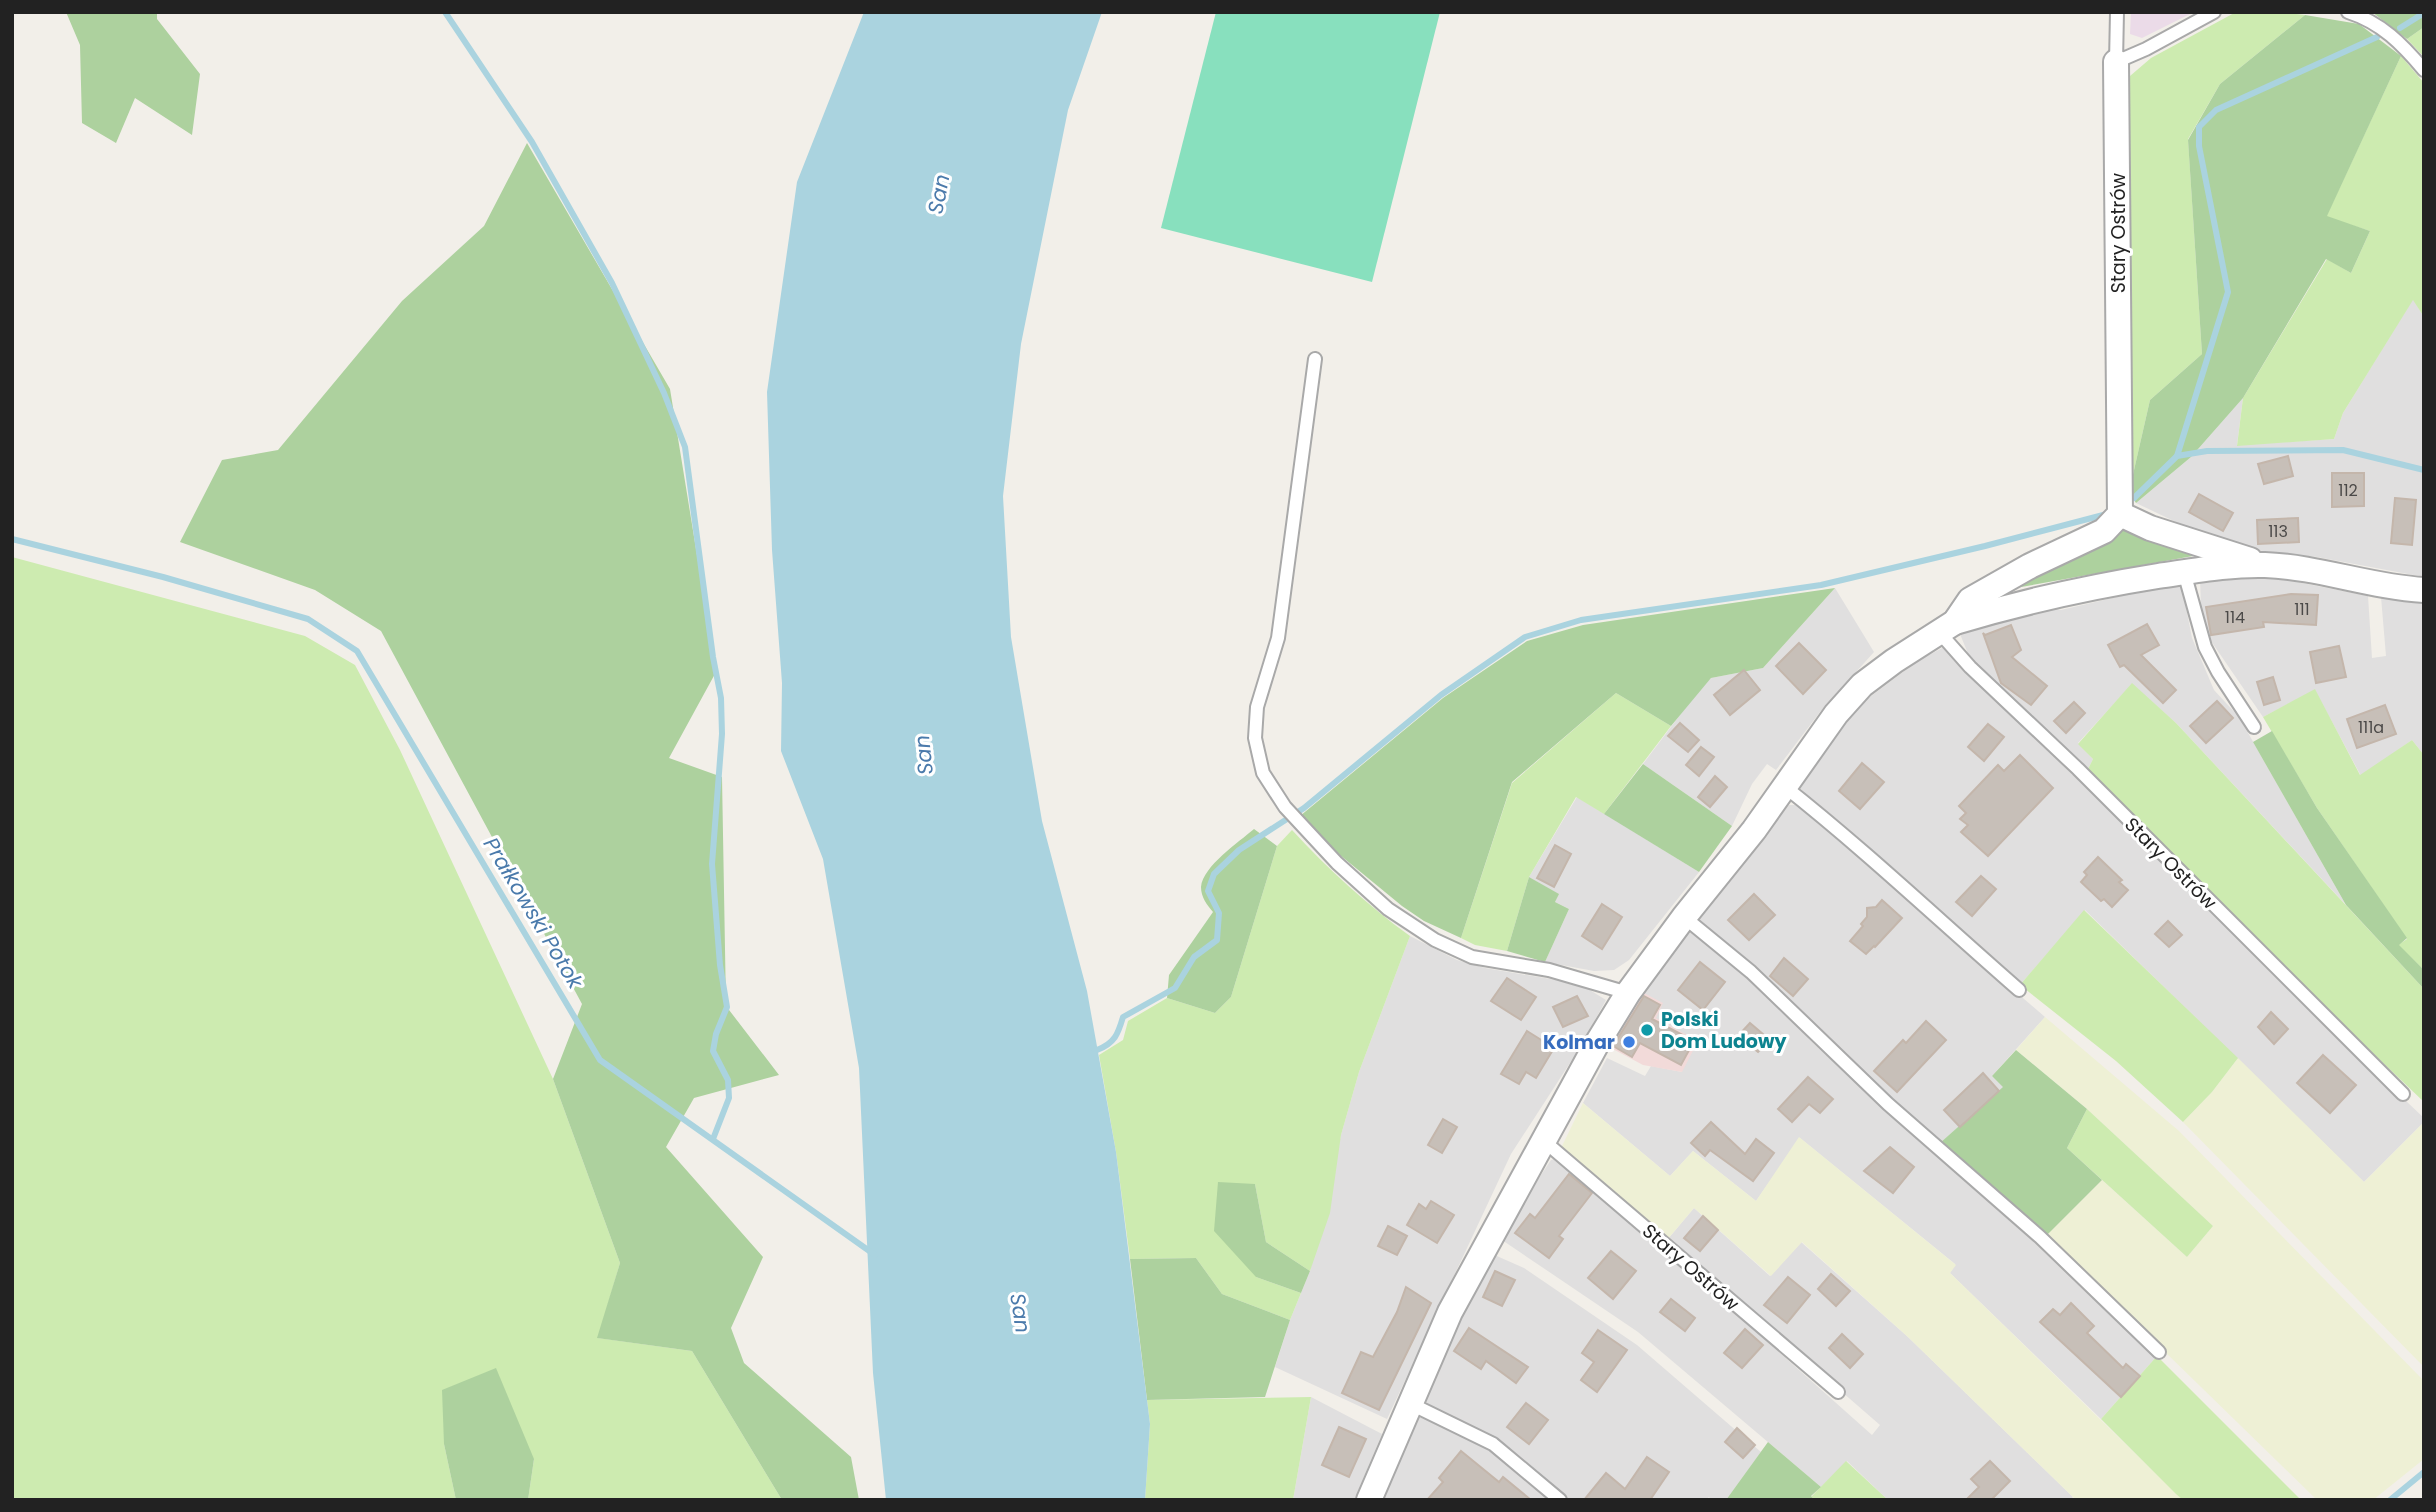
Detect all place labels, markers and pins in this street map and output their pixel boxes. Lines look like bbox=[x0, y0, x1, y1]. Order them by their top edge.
place label: Polski Dom Ludowy bbox=[1661, 1006, 1787, 1055]
marker: Polski Dom Ludowy bbox=[1639, 1022, 1655, 1038]
place label: Kolmar bbox=[1543, 1029, 1615, 1056]
marker: Kolmar bbox=[1621, 1034, 1637, 1050]

